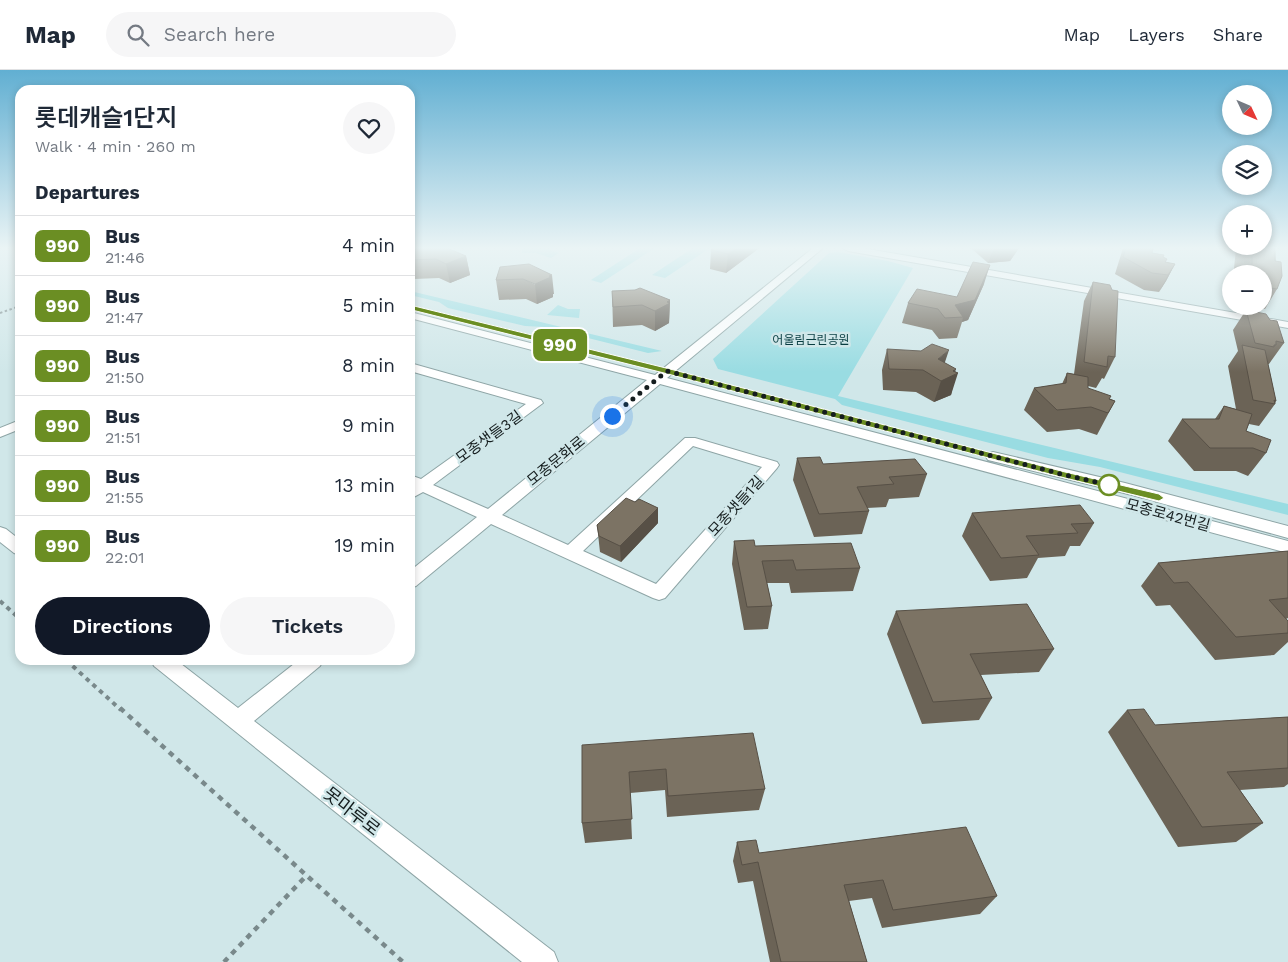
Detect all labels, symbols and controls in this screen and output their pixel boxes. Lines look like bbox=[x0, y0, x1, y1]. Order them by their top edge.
search box bbox=[106, 12, 456, 57]
text: Map bbox=[25, 21, 76, 49]
icon: search bbox=[124, 21, 152, 49]
text: Search here bbox=[164, 23, 275, 46]
text: Map bbox=[1063, 24, 1100, 45]
text: Layers bbox=[1128, 24, 1185, 45]
text: Share bbox=[1213, 24, 1263, 45]
north arrow bbox=[1222, 85, 1272, 135]
map controls bbox=[1222, 85, 1272, 315]
button: heart bbox=[343, 102, 395, 154]
text: 롯데캐슬1단지 bbox=[35, 104, 177, 132]
text: Walk · 4 min · 260 m bbox=[35, 137, 196, 156]
button: layers bbox=[1222, 145, 1272, 195]
text: Departures bbox=[35, 181, 140, 204]
button: + bbox=[1222, 205, 1272, 255]
text: Bus bbox=[105, 225, 140, 248]
text: 4 min bbox=[342, 234, 395, 257]
text: 990 bbox=[46, 235, 79, 256]
text: 21:46 bbox=[105, 248, 145, 267]
button: − bbox=[1222, 265, 1272, 315]
text: Bus bbox=[105, 285, 140, 308]
text: 5 min bbox=[343, 294, 395, 317]
text: 990 bbox=[46, 295, 79, 316]
text: 21:47 bbox=[105, 308, 143, 327]
line badge: 990 bbox=[531, 329, 589, 361]
park label: 어울림근린공원 bbox=[772, 333, 850, 347]
text: 990 bbox=[543, 334, 577, 355]
text: Bus bbox=[105, 345, 140, 368]
text: 8 min bbox=[342, 354, 395, 377]
text: 990 bbox=[46, 355, 79, 376]
text: 21:50 bbox=[105, 368, 145, 387]
your location bbox=[600, 404, 625, 429]
text: Bus bbox=[105, 405, 140, 428]
street label: 모종샛들3길 bbox=[452, 407, 526, 467]
text: 9 min bbox=[342, 414, 395, 437]
text: 990 bbox=[46, 415, 79, 436]
text: 21:51 bbox=[105, 428, 141, 447]
street label: 모종문화로 bbox=[524, 432, 588, 490]
text: Bus bbox=[105, 465, 140, 488]
street label: 모종샛들1길 bbox=[704, 472, 768, 540]
text: 13 min bbox=[335, 474, 395, 497]
unlabelled marker bbox=[1098, 474, 1120, 496]
text: 990 bbox=[46, 475, 79, 496]
text: 21:55 bbox=[105, 488, 144, 507]
street label: 모종로42번길 bbox=[1124, 495, 1212, 535]
text: Bus bbox=[105, 525, 140, 548]
text: 19 min bbox=[334, 534, 395, 557]
text: 990 bbox=[46, 535, 79, 556]
text: 22:01 bbox=[105, 548, 145, 567]
button: Directions bbox=[35, 597, 210, 655]
button: Tickets bbox=[220, 597, 395, 655]
street label: 못마루로 bbox=[319, 782, 385, 840]

